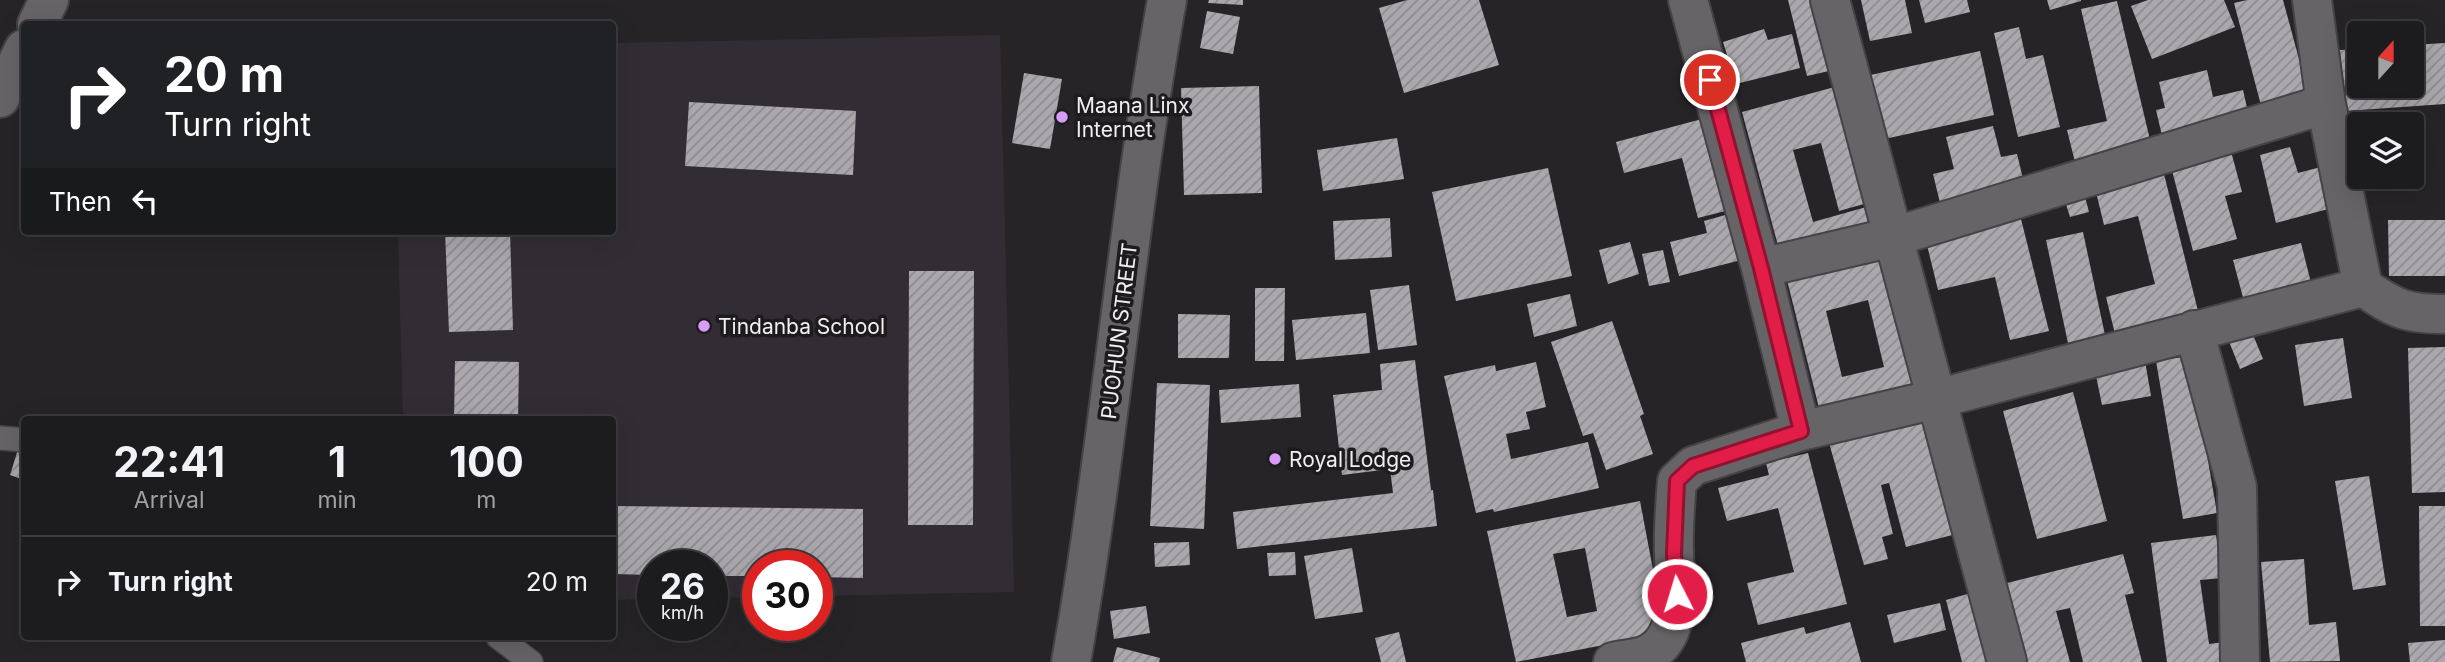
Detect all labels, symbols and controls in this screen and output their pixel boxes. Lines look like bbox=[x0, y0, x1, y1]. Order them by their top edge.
north arrow bbox=[2347, 21, 2424, 98]
map controls bbox=[2347, 21, 2424, 189]
text: 20 m bbox=[164, 45, 284, 104]
icon: right bbox=[49, 49, 140, 140]
pin bbox=[1680, 50, 1740, 110]
icon: arrive bbox=[1691, 61, 1729, 99]
place label: Maana Linx Internet bbox=[1076, 93, 1190, 142]
text: Turn right bbox=[164, 105, 311, 144]
marker: Maana Linx Internet bbox=[1054, 109, 1070, 125]
button: layers bbox=[2347, 112, 2424, 189]
icon: left bbox=[126, 182, 164, 220]
text: Then bbox=[49, 186, 112, 217]
street label: PUOHUN STREET bbox=[1096, 241, 1142, 421]
place label: Tindanba School bbox=[718, 314, 885, 339]
marker: Tindanba School bbox=[696, 318, 712, 334]
text: 22:41 bbox=[113, 436, 225, 487]
text: 1 bbox=[328, 436, 346, 487]
text: 100 bbox=[449, 436, 524, 487]
place label: Royal Lodge bbox=[1289, 447, 1411, 472]
marker: Royal Lodge bbox=[1267, 451, 1283, 467]
text: Arrival bbox=[134, 486, 205, 514]
text: min bbox=[317, 486, 357, 514]
text: m bbox=[476, 486, 496, 514]
speed limit sign: 30 bbox=[742, 550, 833, 641]
position arrow bbox=[1640, 557, 1714, 631]
icon: right bbox=[49, 563, 87, 601]
text: 26 bbox=[660, 565, 705, 607]
text: Turn right bbox=[108, 566, 233, 597]
text: 20 m bbox=[526, 566, 588, 597]
text: km/h bbox=[661, 602, 704, 623]

